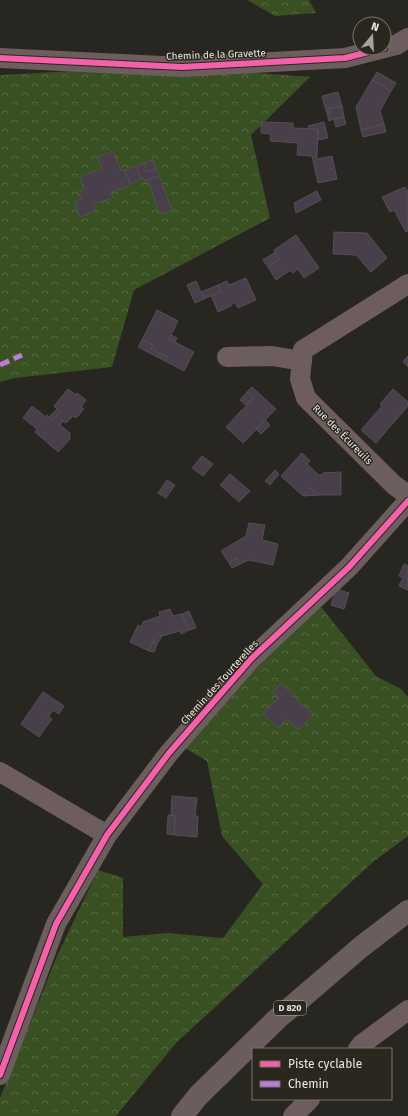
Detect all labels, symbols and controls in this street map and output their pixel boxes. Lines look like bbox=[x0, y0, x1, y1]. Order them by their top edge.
north arrow bbox=[352, 16, 392, 56]
text: N bbox=[369, 20, 380, 34]
street label: Chemin de la Gravette bbox=[166, 47, 266, 63]
street label: Rue des Écureuils bbox=[310, 401, 376, 467]
street label: Chemin des Tourterelles bbox=[179, 638, 261, 727]
road number: D 820 bbox=[274, 1001, 306, 1015]
legend bbox=[252, 1048, 392, 1100]
text: Piste cyclable bbox=[288, 1057, 362, 1071]
text: Chemin bbox=[288, 1077, 329, 1091]

